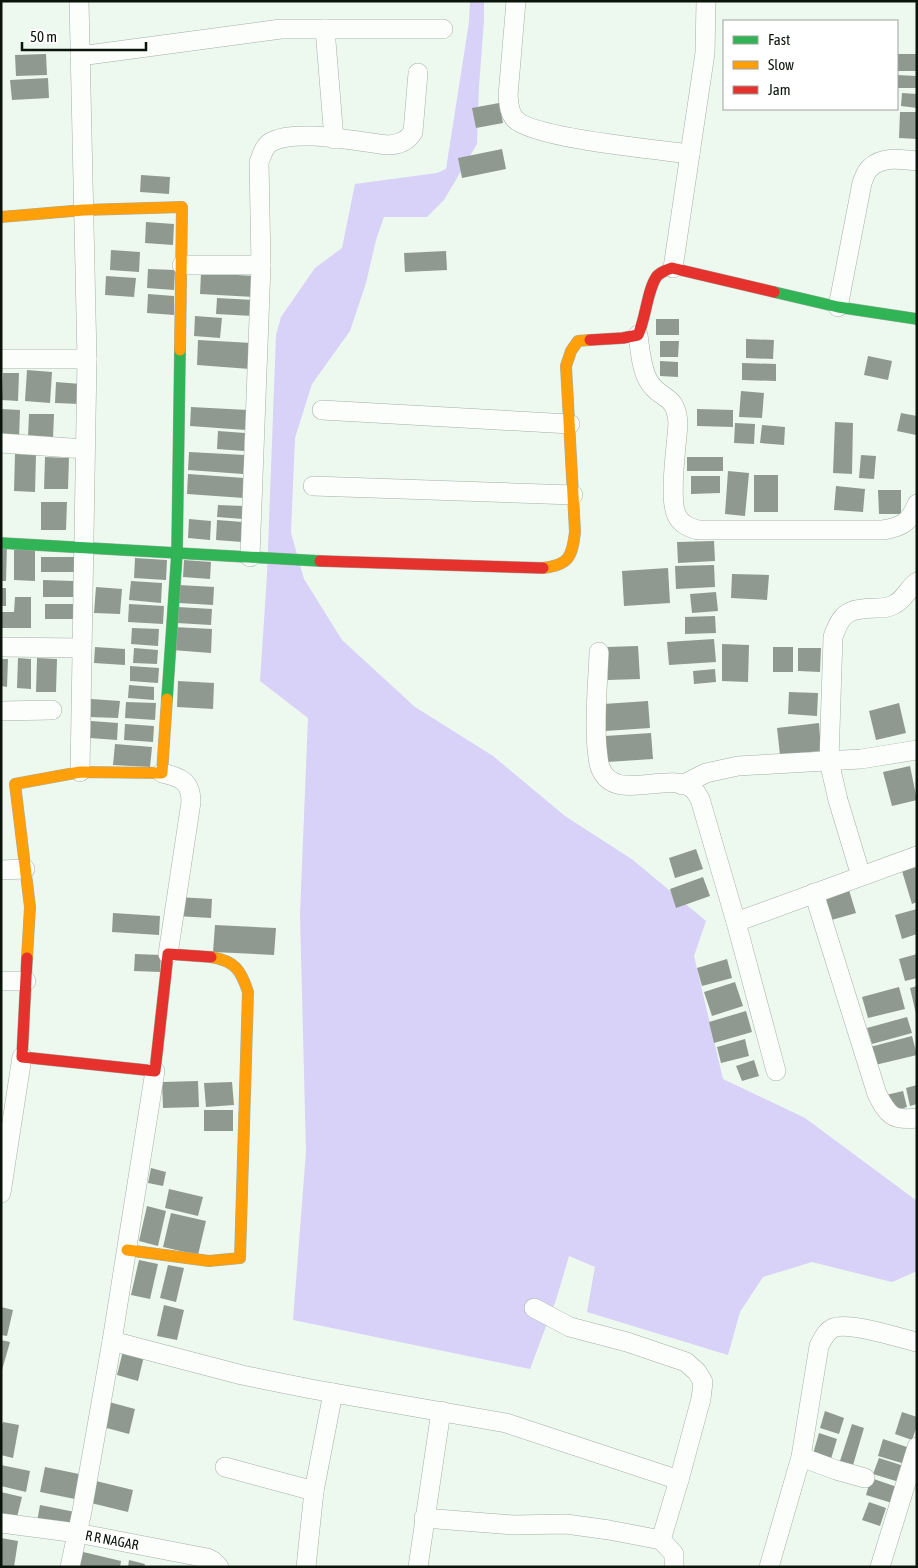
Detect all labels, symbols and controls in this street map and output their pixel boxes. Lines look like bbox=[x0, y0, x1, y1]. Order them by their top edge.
scale bar bbox=[22, 20, 146, 52]
legend bbox=[723, 20, 898, 110]
text: 50 m bbox=[30, 28, 57, 45]
text: Fast bbox=[768, 31, 790, 48]
text: Slow bbox=[768, 56, 794, 73]
text: Jam bbox=[768, 81, 791, 98]
street label: R R NAGAR bbox=[84, 1527, 140, 1553]

